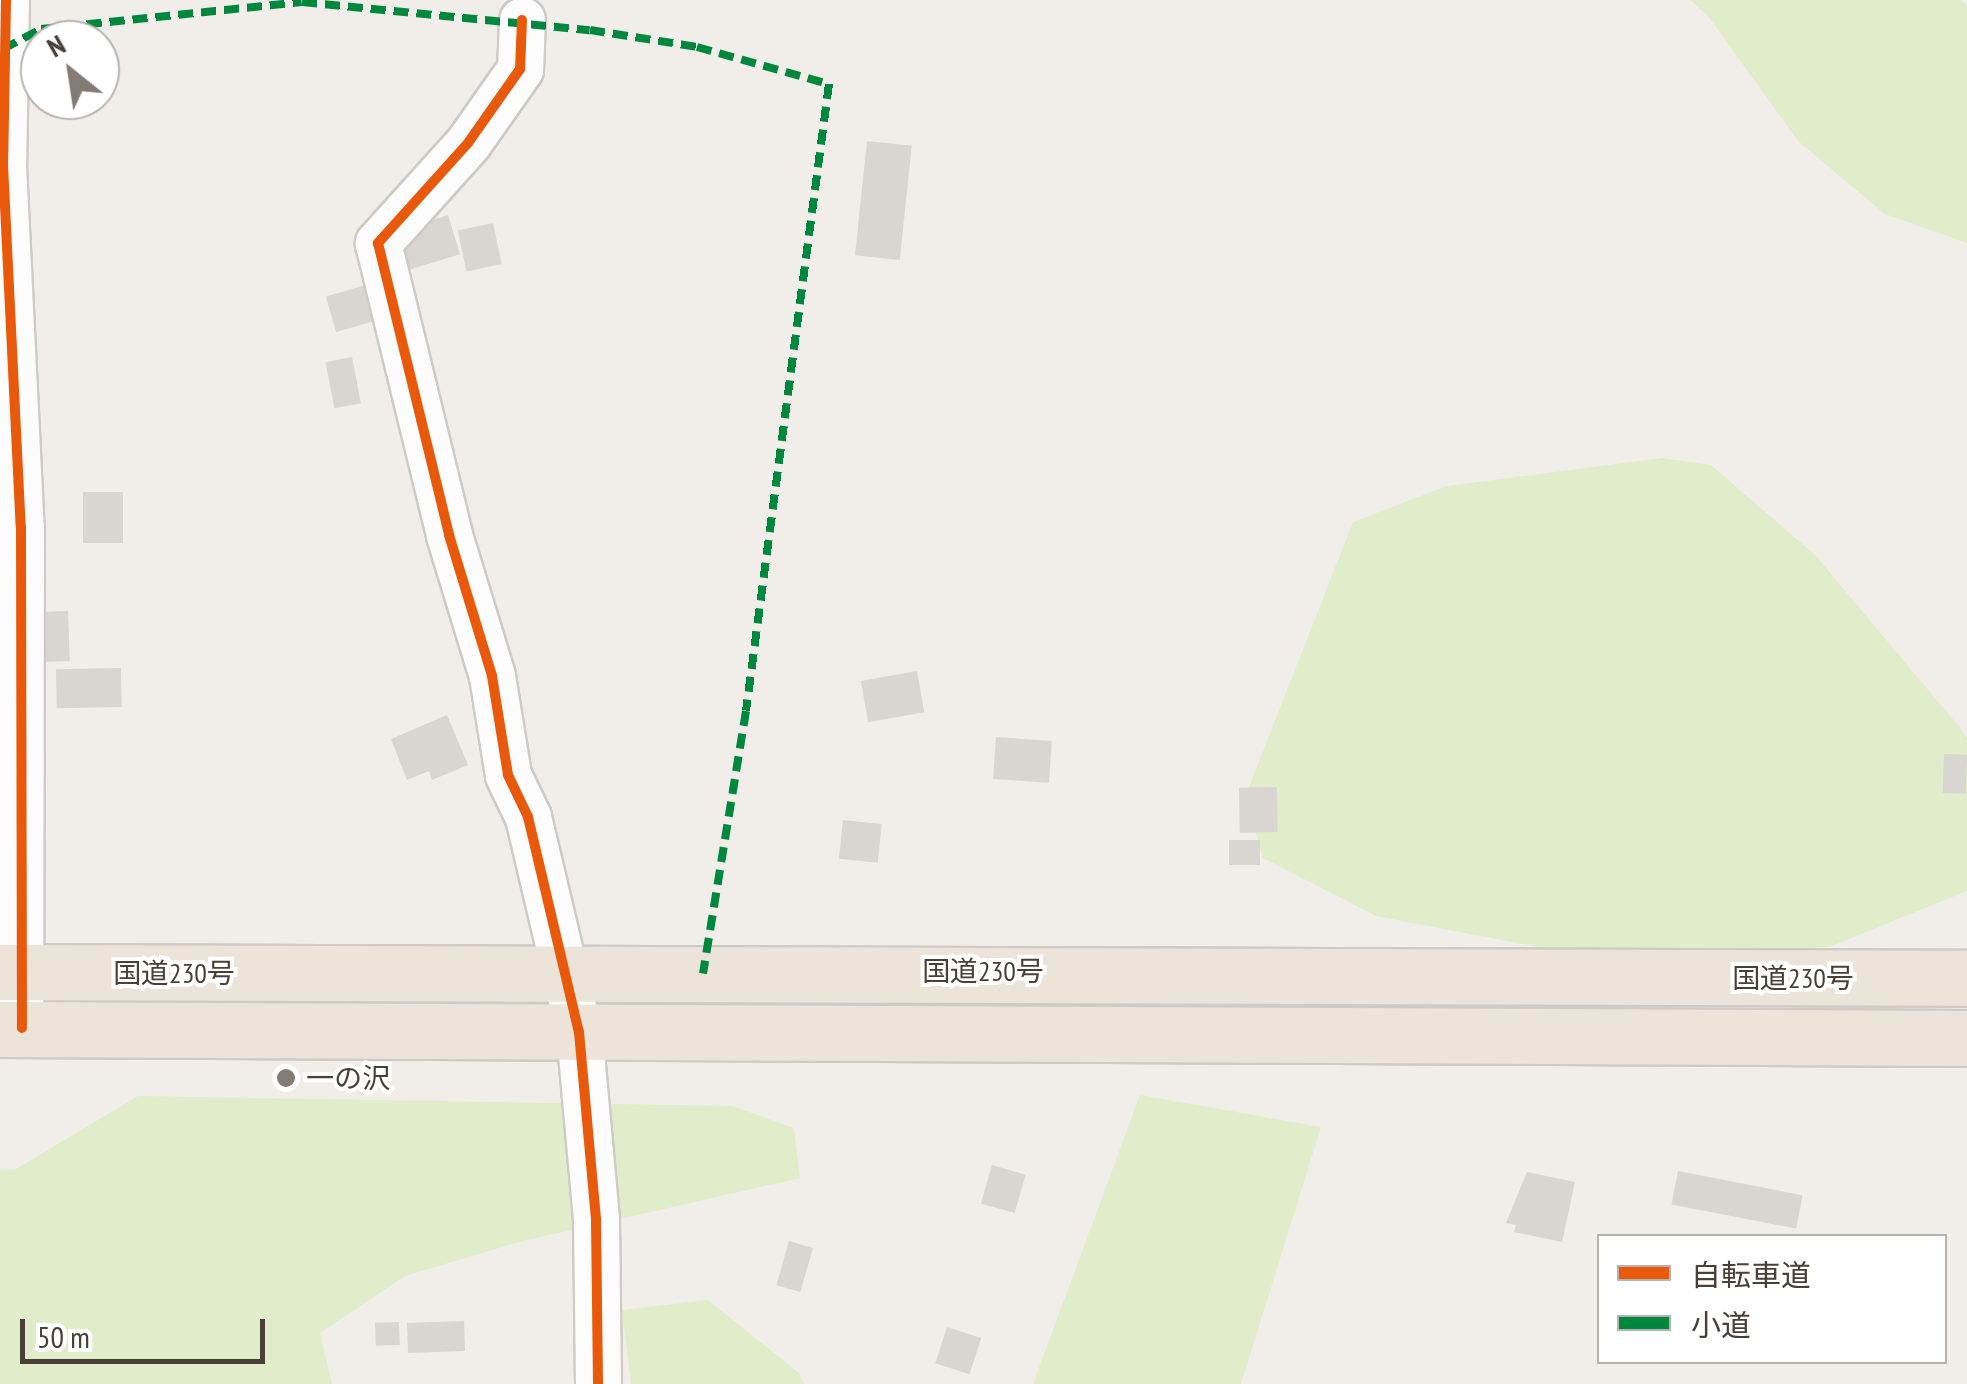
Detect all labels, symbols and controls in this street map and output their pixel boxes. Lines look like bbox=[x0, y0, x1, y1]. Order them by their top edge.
north arrow bbox=[20, 20, 120, 120]
text: N bbox=[40, 26, 72, 65]
street label: 国道230号 bbox=[922, 954, 1044, 988]
street label: 国道230号 bbox=[113, 956, 235, 990]
street label: 国道230号 bbox=[1732, 961, 1854, 995]
place label: 一の沢 bbox=[306, 1061, 390, 1095]
marker: 一の沢 bbox=[275, 1067, 297, 1089]
legend bbox=[1597, 1234, 1947, 1364]
text: 自転車道 bbox=[1691, 1255, 1811, 1294]
scale bar bbox=[25, 1299, 270, 1361]
text: 小道 bbox=[1691, 1305, 1751, 1344]
text: 50 m bbox=[37, 1317, 90, 1356]

